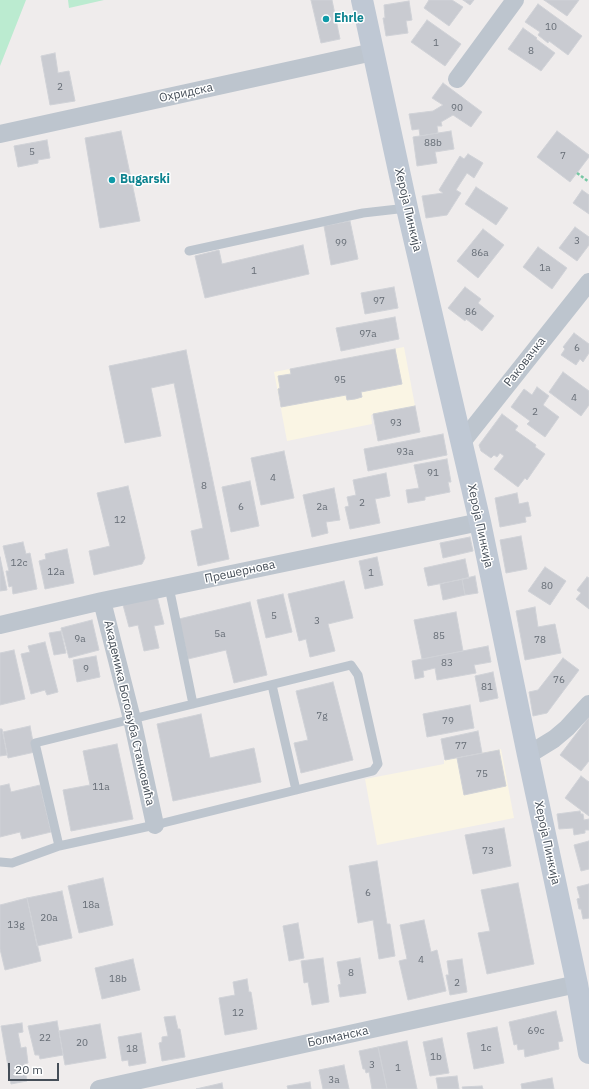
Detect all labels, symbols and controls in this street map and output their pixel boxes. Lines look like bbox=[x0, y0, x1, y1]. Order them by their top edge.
place label: Ehrle bbox=[334, 12, 364, 26]
marker: Ehrle bbox=[321, 14, 331, 24]
house number: 10 bbox=[545, 21, 557, 33]
house number: 1 bbox=[433, 37, 439, 49]
house number: 8 bbox=[528, 45, 534, 57]
street label: Охридска bbox=[158, 80, 214, 106]
house number: 2 bbox=[57, 81, 63, 93]
house number: 90 bbox=[451, 102, 463, 114]
house number: 88b bbox=[424, 137, 442, 149]
house number: 5 bbox=[29, 146, 35, 158]
house number: 7 bbox=[560, 150, 566, 162]
street label: Хероја Пинкија bbox=[391, 167, 425, 253]
place label: Bugarski bbox=[120, 173, 170, 187]
marker: Bugarski bbox=[107, 175, 117, 185]
house number: 3 bbox=[574, 235, 580, 247]
house number: 99 bbox=[335, 237, 347, 249]
house number: 86a bbox=[471, 247, 489, 259]
house number: 1a bbox=[539, 262, 551, 274]
house number: 1 bbox=[251, 265, 257, 277]
house number: 97 bbox=[373, 295, 385, 307]
house number: 86 bbox=[465, 306, 477, 318]
house number: 97a bbox=[359, 328, 377, 340]
street label: Раковачка bbox=[501, 334, 549, 390]
house number: 6 bbox=[574, 342, 580, 354]
house number: 95 bbox=[334, 374, 346, 386]
house number: 4 bbox=[571, 392, 577, 404]
house number: 2 bbox=[532, 406, 538, 418]
house number: 93 bbox=[390, 417, 402, 429]
house number: 93a bbox=[396, 446, 414, 458]
house number: 91 bbox=[427, 467, 439, 479]
house number: 4 bbox=[270, 472, 276, 484]
house number: 8 bbox=[201, 480, 207, 492]
street label: Хероја Пинкија bbox=[464, 483, 496, 569]
house number: 2 bbox=[359, 497, 365, 509]
house number: 6 bbox=[238, 501, 244, 513]
house number: 2a bbox=[316, 501, 328, 513]
house number: 12 bbox=[114, 514, 126, 526]
house number: 12c bbox=[10, 557, 28, 569]
street label: Прешернова bbox=[203, 557, 277, 587]
house number: 12a bbox=[47, 566, 65, 578]
house number: 1 bbox=[368, 567, 374, 579]
house number: 80 bbox=[541, 580, 553, 592]
house number: 5 bbox=[271, 610, 277, 622]
house number: 3 bbox=[314, 615, 320, 627]
street label: Академика Богољуба Станковића bbox=[101, 619, 157, 807]
house number: 5a bbox=[214, 628, 226, 640]
house number: 85 bbox=[433, 630, 445, 642]
house number: 9a bbox=[74, 633, 86, 645]
house number: 78 bbox=[534, 634, 546, 646]
house number: 83 bbox=[441, 657, 453, 669]
house number: 9 bbox=[83, 663, 89, 675]
house number: 76 bbox=[553, 674, 565, 686]
house number: 81 bbox=[481, 681, 493, 693]
house number: 7g bbox=[316, 710, 328, 722]
house number: 79 bbox=[442, 715, 454, 727]
house number: 77 bbox=[455, 740, 467, 752]
house number: 75 bbox=[476, 768, 488, 780]
house number: 11a bbox=[92, 781, 110, 793]
street label: Хероја Пинкија bbox=[531, 800, 563, 886]
house number: 73 bbox=[482, 845, 494, 857]
house number: 6 bbox=[365, 887, 371, 899]
house number: 18a bbox=[82, 899, 100, 911]
house number: 20a bbox=[40, 912, 58, 924]
house number: 13g bbox=[7, 919, 25, 931]
house number: 4 bbox=[418, 954, 424, 966]
house number: 8 bbox=[348, 967, 354, 979]
house number: 18b bbox=[109, 973, 127, 985]
house number: 2 bbox=[454, 977, 460, 989]
house number: 12 bbox=[232, 1007, 244, 1019]
street label: Болманска bbox=[306, 1024, 370, 1050]
house number: 69c bbox=[527, 1025, 545, 1037]
house number: 22 bbox=[39, 1032, 51, 1044]
house number: 20 bbox=[76, 1037, 88, 1049]
house number: 1c bbox=[480, 1042, 492, 1054]
house number: 18 bbox=[126, 1043, 138, 1055]
house number: 1b bbox=[430, 1051, 442, 1063]
scale bar bbox=[10, 1055, 61, 1081]
house number: 3 bbox=[369, 1059, 375, 1071]
text: 20 m bbox=[15, 1062, 43, 1077]
house number: 1 bbox=[395, 1062, 401, 1074]
house number: 3a bbox=[328, 1074, 340, 1086]

